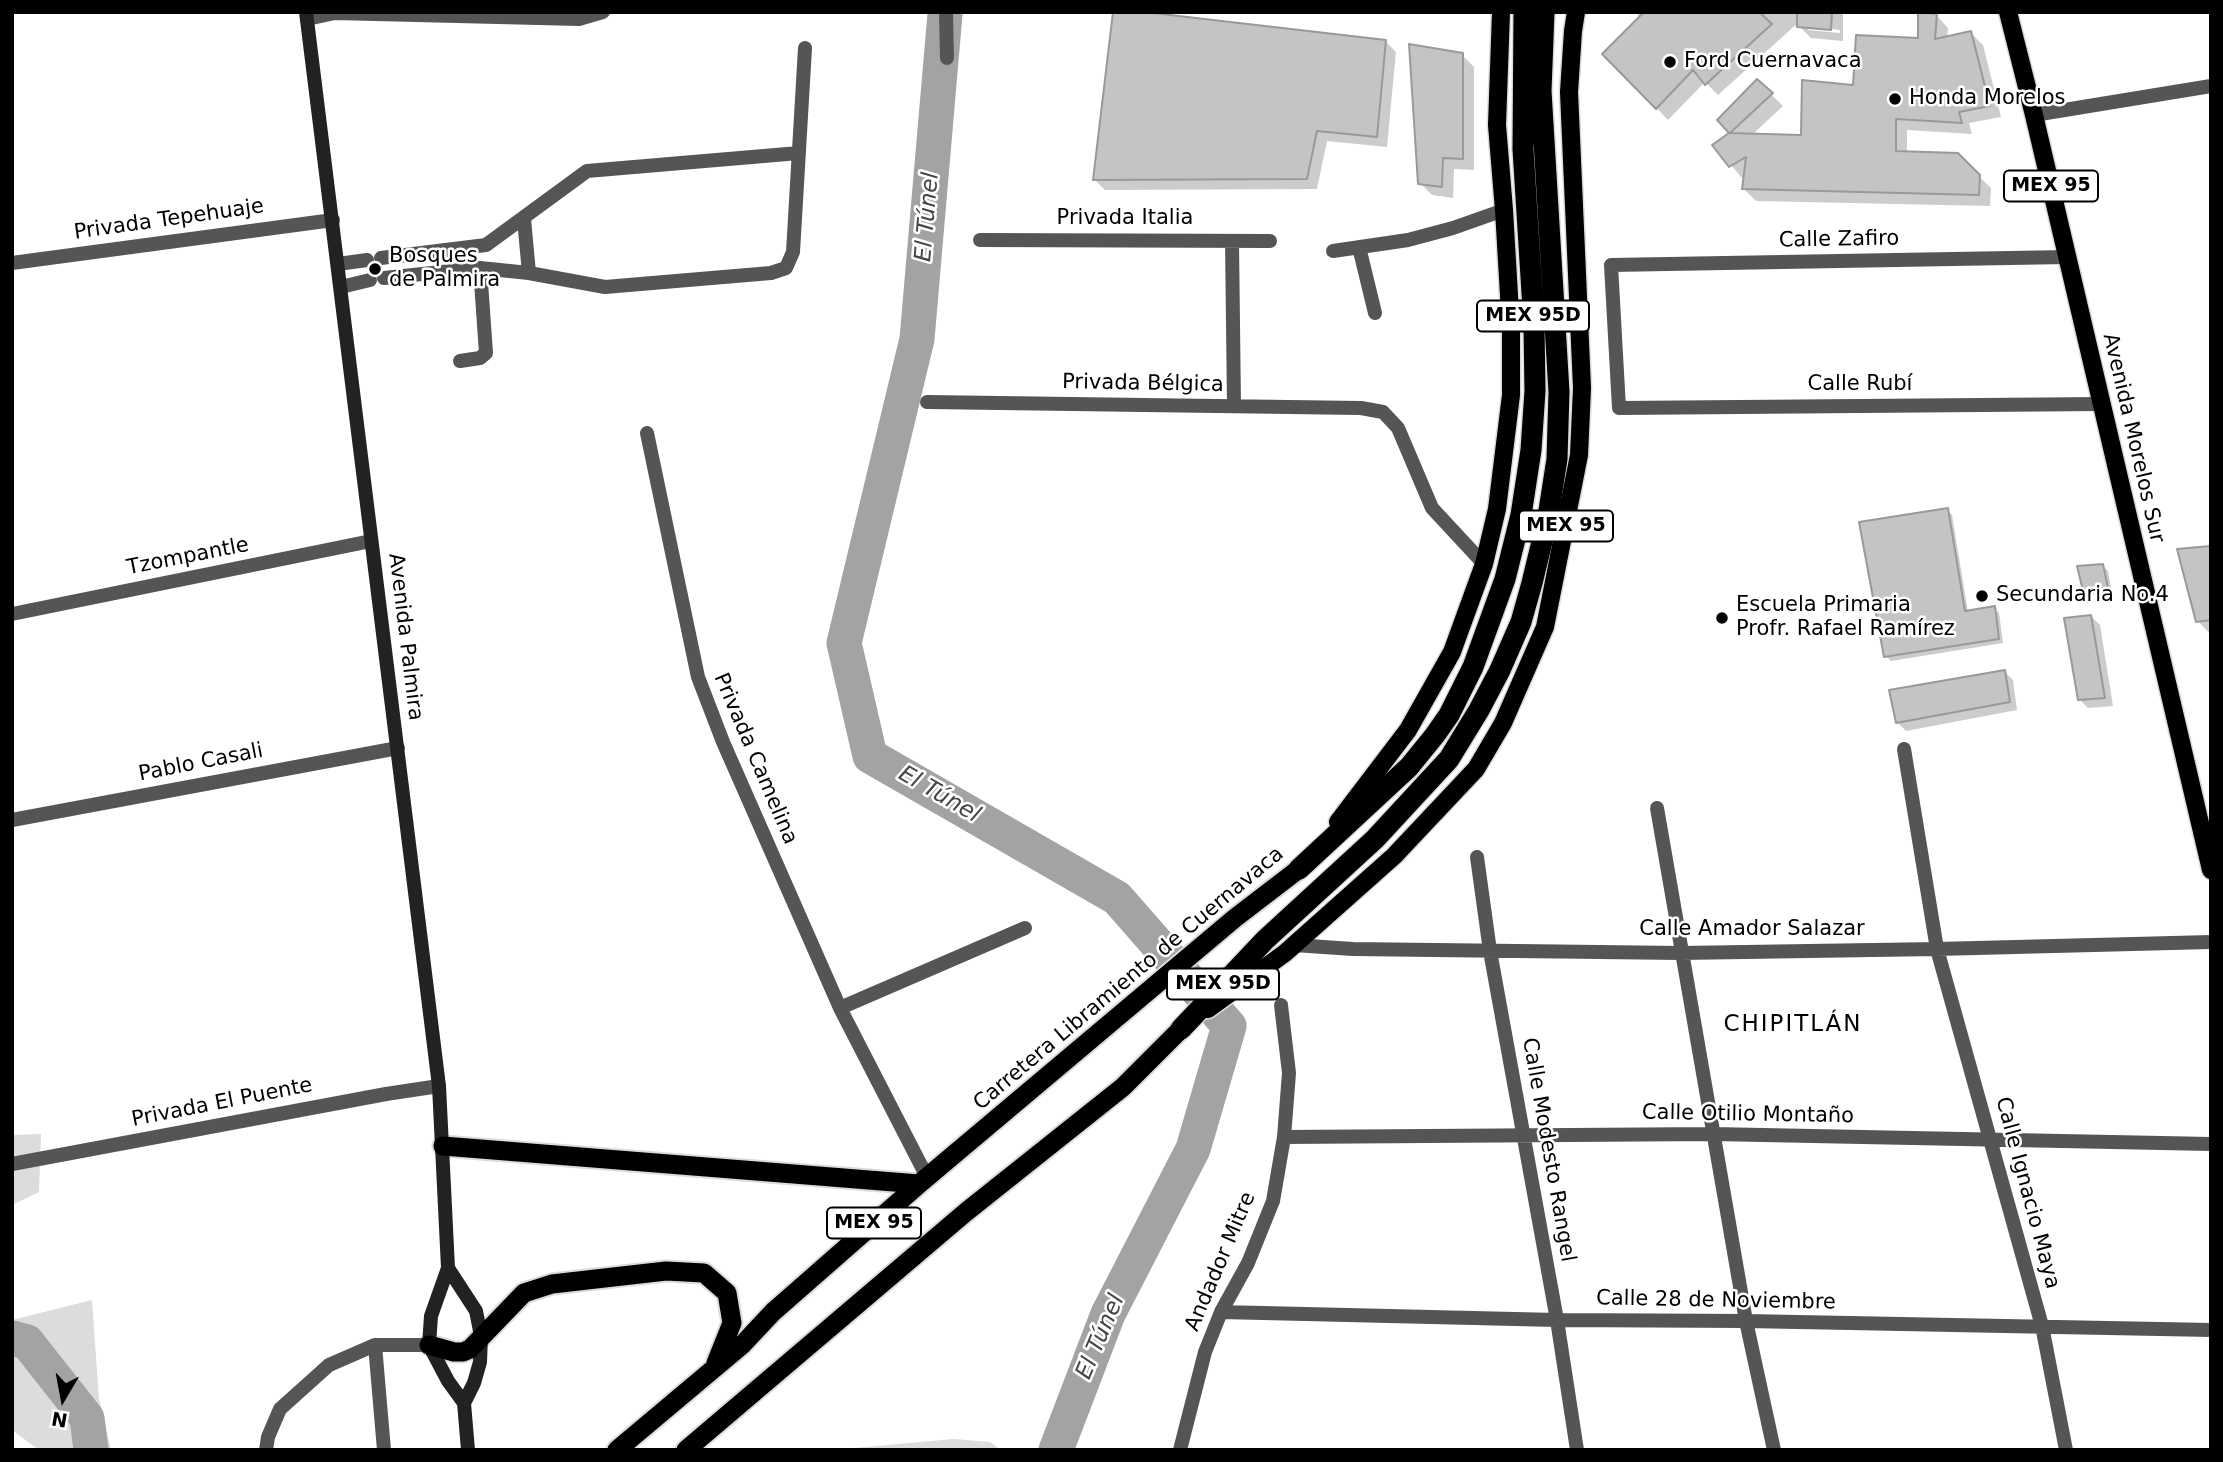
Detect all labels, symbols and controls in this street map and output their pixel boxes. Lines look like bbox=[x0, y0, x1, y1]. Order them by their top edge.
place label: Ford Cuernavaca bbox=[1684, 49, 1861, 75]
marker: Ford Cuernavaca bbox=[1662, 54, 1678, 70]
place label: Honda Morelos bbox=[1909, 86, 2066, 112]
marker: Honda Morelos bbox=[1887, 91, 1903, 107]
road number: MEX 95 bbox=[2004, 170, 2098, 202]
water label: El Túnel bbox=[910, 171, 946, 263]
street label: Privada Tepehuaje bbox=[72, 194, 266, 246]
street label: Privada Italia bbox=[1057, 206, 1193, 232]
street label: Calle Zafiro bbox=[1779, 226, 1899, 254]
place label: Bosques de Palmira bbox=[389, 244, 500, 294]
marker: Bosques de Palmira bbox=[367, 261, 383, 277]
road number: MEX 95D bbox=[1477, 300, 1589, 332]
street label: Avenida Morelos Sur bbox=[2097, 331, 2169, 545]
street label: Privada Bélgica bbox=[1062, 370, 1224, 398]
street label: Calle Rubí bbox=[1808, 372, 1912, 398]
road number: MEX 95 bbox=[1519, 510, 1613, 541]
street label: Tzompantle bbox=[125, 533, 251, 581]
street label: Avenida Palmira bbox=[382, 552, 428, 722]
place label: Secundaria No.4 bbox=[1996, 583, 2169, 609]
marker: Secundaria No.4 bbox=[1974, 588, 1990, 604]
place label: Escuela Primaria Profr. Rafael Ramírez bbox=[1736, 593, 1955, 643]
marker: Escuela Primaria Profr. Rafael Ramírez bbox=[1714, 610, 1730, 626]
street label: Privada Camelina bbox=[708, 670, 802, 848]
street label: Pablo Casali bbox=[137, 739, 265, 787]
water label: El Túnel bbox=[893, 761, 985, 829]
street label: Carretera Libramiento de Cuernavaca bbox=[969, 842, 1289, 1116]
street label: Calle Amador Salazar bbox=[1639, 917, 1865, 943]
road number: MEX 95D bbox=[1167, 968, 1279, 1000]
district label: CHIPITLÁN bbox=[1725, 1011, 1861, 1039]
street label: Calle Modesto Rangel bbox=[1516, 1036, 1580, 1264]
street label: Privada El Puente bbox=[129, 1073, 315, 1133]
street label: Calle Ignacio Maya bbox=[1989, 1094, 2065, 1292]
street label: Calle Otilio Montaño bbox=[1642, 1101, 1854, 1129]
street label: Andador Mitre bbox=[1180, 1189, 1262, 1335]
road number: MEX 95 bbox=[827, 1208, 921, 1238]
street label: Calle 28 de Noviembre bbox=[1596, 1286, 1836, 1316]
water label: El Túnel bbox=[1071, 1290, 1131, 1384]
north arrow bbox=[28, 1364, 98, 1434]
text: N bbox=[50, 1407, 69, 1432]

